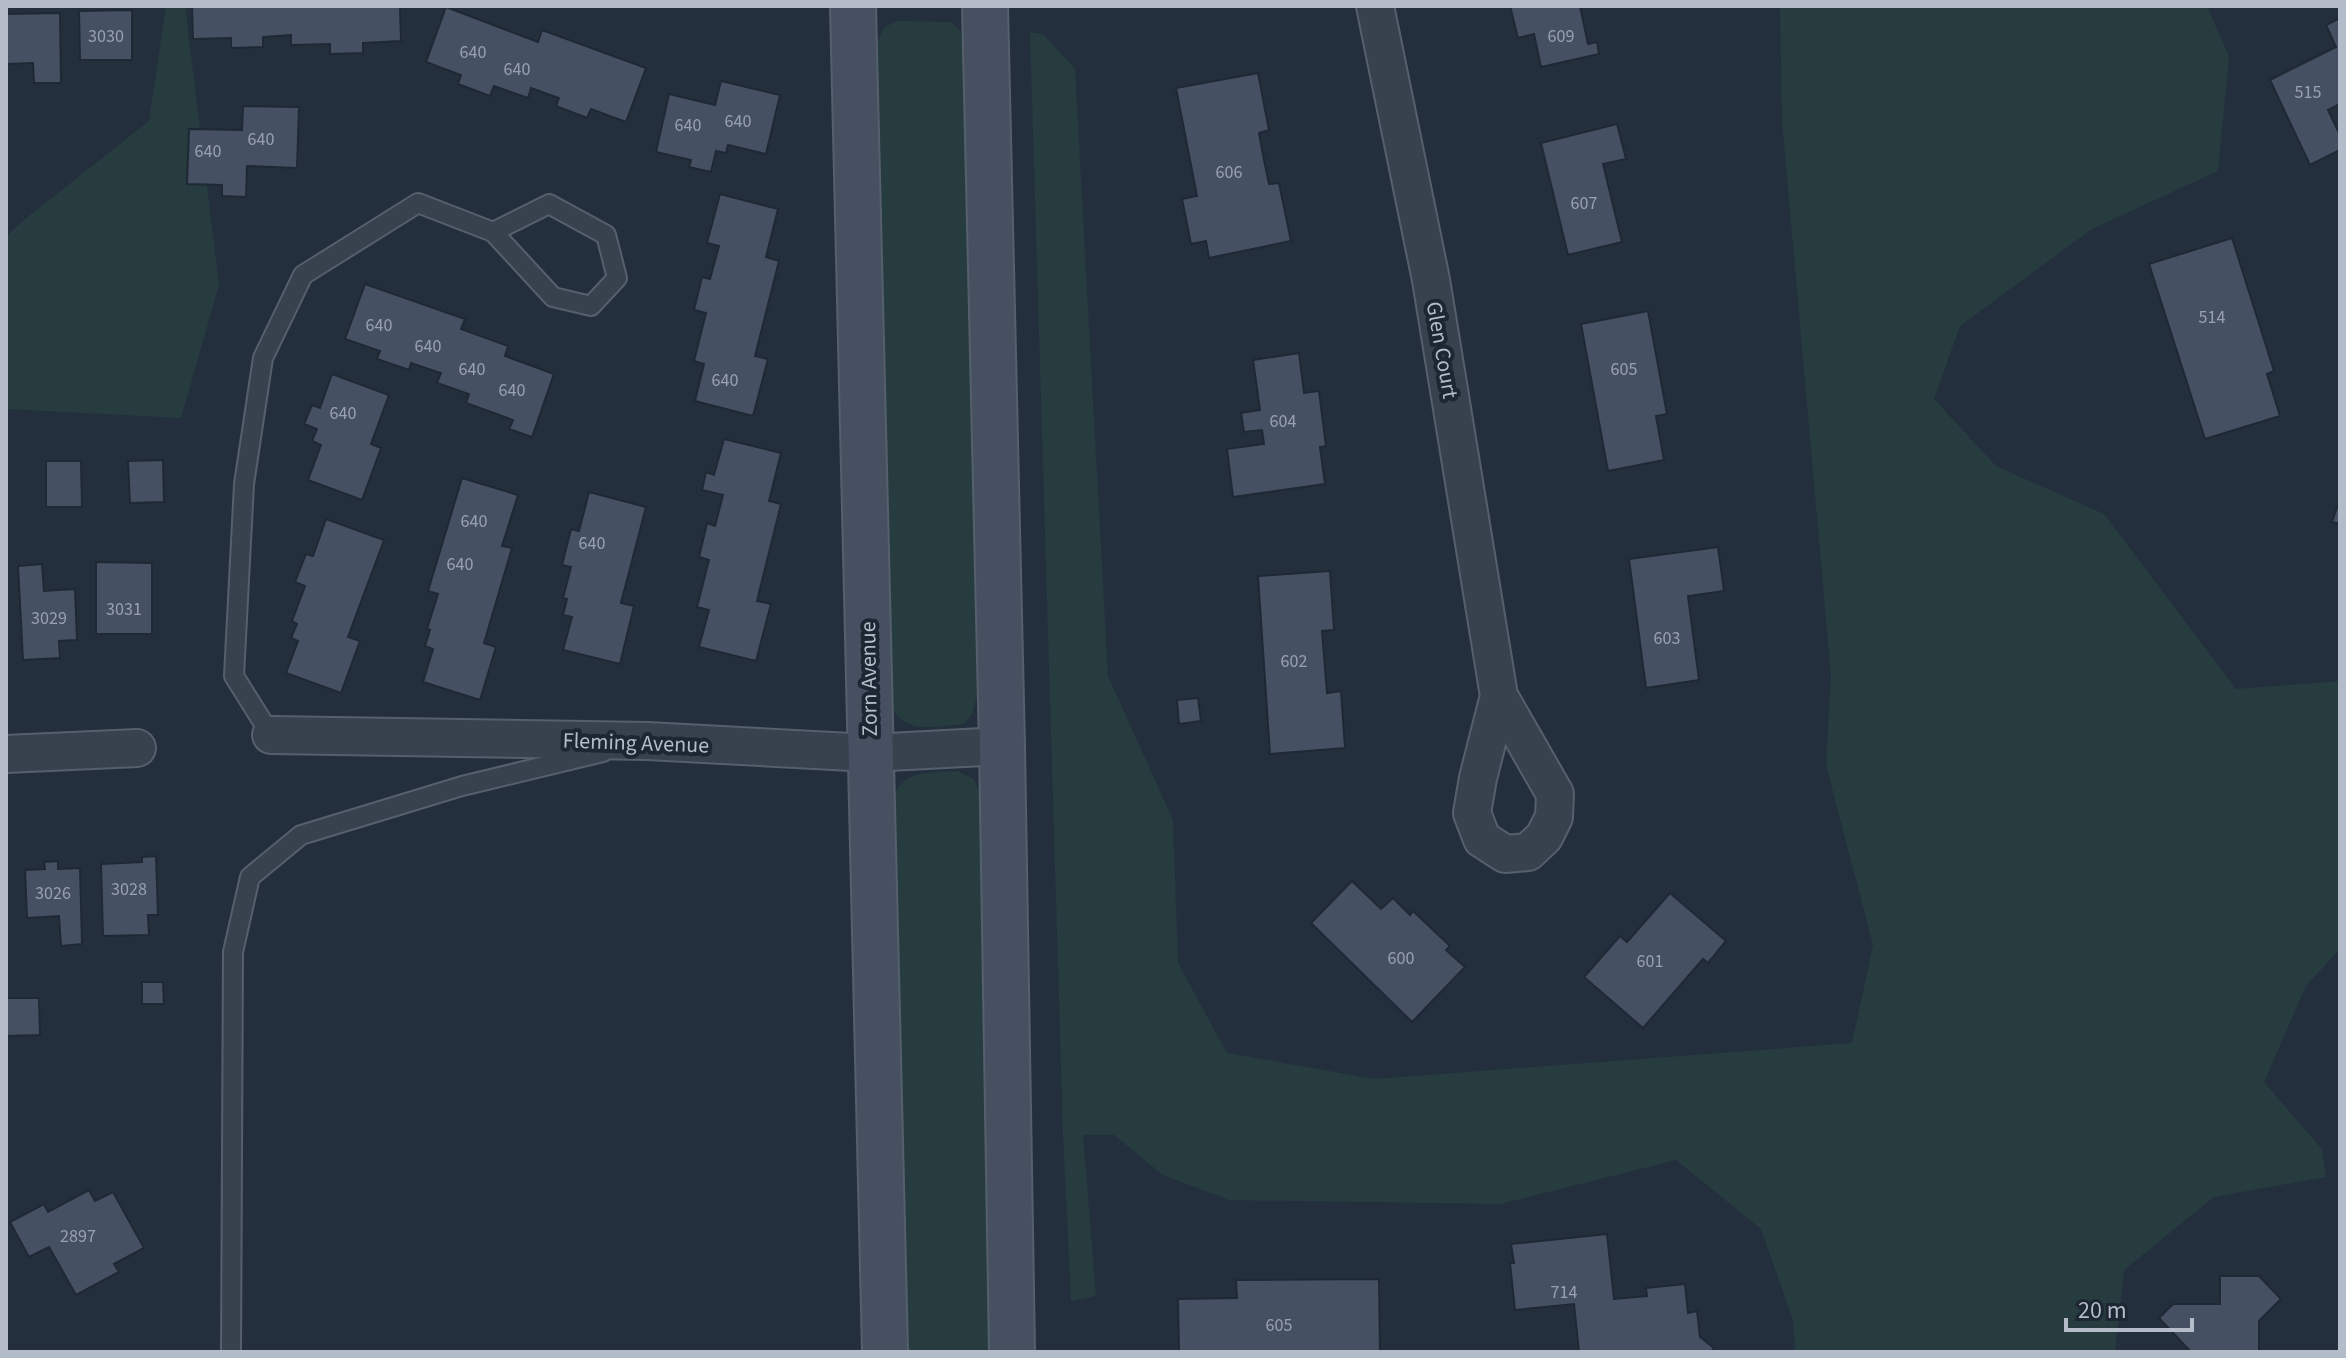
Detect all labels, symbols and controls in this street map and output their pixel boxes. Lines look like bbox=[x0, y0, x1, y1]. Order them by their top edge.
house number: 3030 bbox=[88, 24, 124, 49]
house number: 609 bbox=[1548, 24, 1574, 49]
house number: 640 bbox=[460, 40, 486, 65]
house number: 640 bbox=[504, 57, 530, 82]
house number: 515 bbox=[2295, 80, 2321, 105]
house number: 640 bbox=[725, 109, 751, 134]
house number: 640 bbox=[675, 113, 701, 138]
house number: 640 bbox=[248, 127, 274, 152]
house number: 640 bbox=[195, 139, 221, 164]
house number: 606 bbox=[1216, 160, 1242, 185]
house number: 607 bbox=[1571, 191, 1597, 216]
street label: Glen Court bbox=[1418, 299, 1466, 402]
house number: 514 bbox=[2199, 305, 2225, 330]
house number: 640 bbox=[366, 313, 392, 338]
house number: 640 bbox=[415, 334, 441, 359]
house number: 640 bbox=[459, 357, 485, 382]
house number: 605 bbox=[1611, 357, 1637, 382]
house number: 640 bbox=[712, 368, 738, 393]
house number: 640 bbox=[499, 378, 525, 403]
house number: 640 bbox=[330, 401, 356, 426]
house number: 604 bbox=[1270, 409, 1296, 434]
house number: 640 bbox=[461, 509, 487, 534]
house number: 640 bbox=[579, 531, 605, 556]
house number: 640 bbox=[447, 552, 473, 577]
house number: 3031 bbox=[106, 597, 142, 622]
house number: 3029 bbox=[31, 606, 67, 631]
street label: Zorn Avenue bbox=[852, 621, 886, 737]
house number: 603 bbox=[1654, 626, 1680, 651]
house number: 602 bbox=[1281, 649, 1307, 674]
street label: Fleming Avenue bbox=[562, 724, 710, 762]
house number: 3028 bbox=[111, 877, 147, 902]
house number: 3026 bbox=[35, 881, 71, 906]
house number: 600 bbox=[1388, 946, 1414, 971]
house number: 601 bbox=[1637, 949, 1663, 974]
house number: 2897 bbox=[60, 1224, 96, 1249]
house number: 714 bbox=[1551, 1280, 1577, 1305]
scale bar bbox=[2066, 1282, 2192, 1332]
text: 20 m bbox=[2078, 1293, 2127, 1328]
house number: 605 bbox=[1266, 1313, 1292, 1338]

